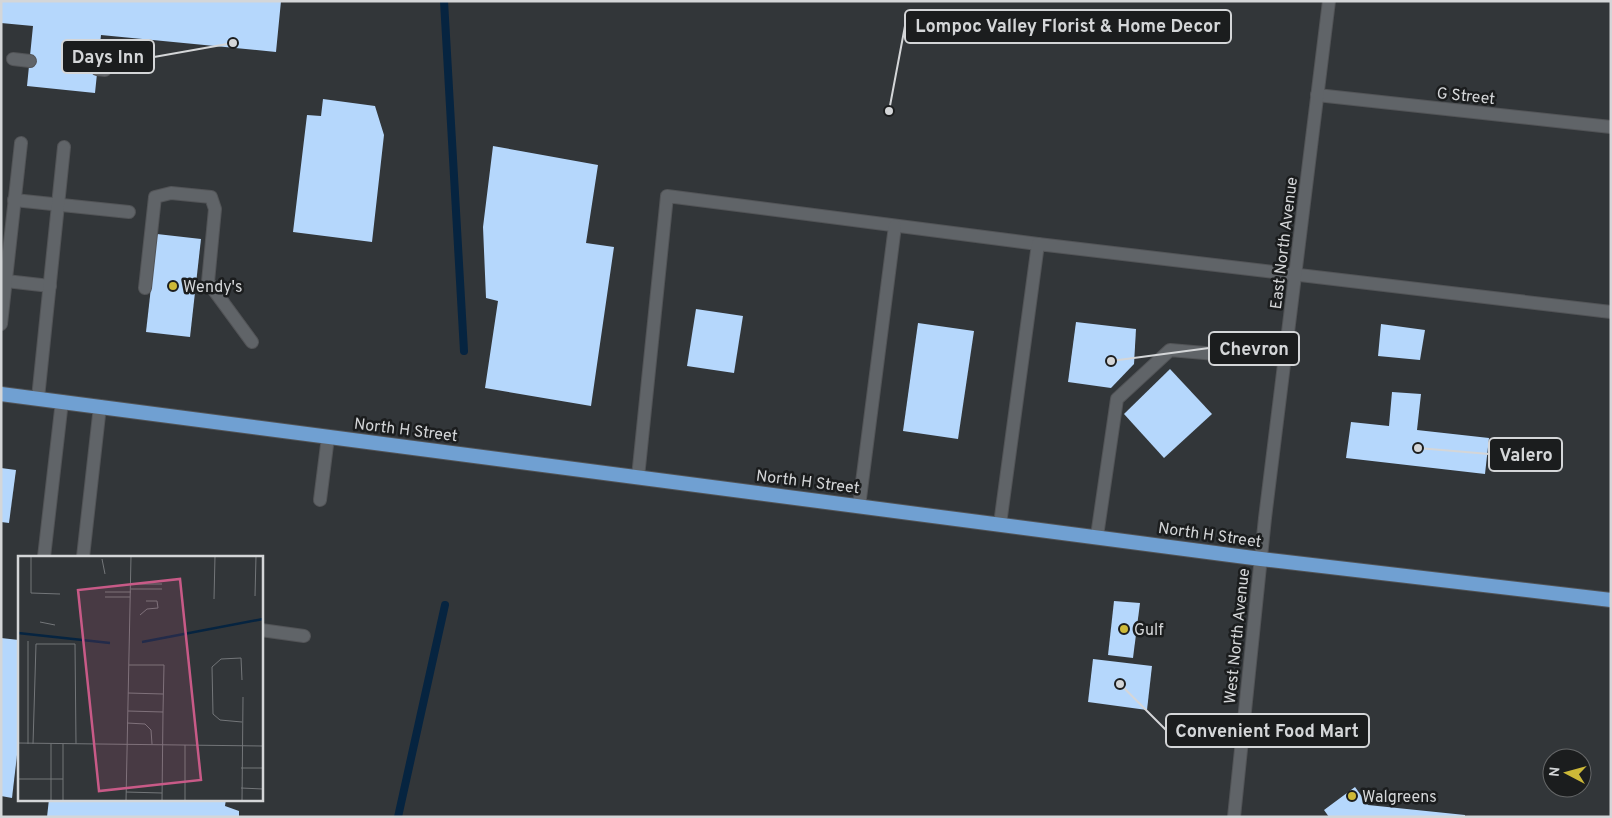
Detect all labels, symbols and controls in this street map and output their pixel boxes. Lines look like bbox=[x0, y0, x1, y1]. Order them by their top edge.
callout: Lompoc Valley Florist & Home Decor bbox=[905, 10, 1231, 43]
text: Lompoc Valley Florist & Home Decor bbox=[915, 16, 1221, 39]
callout: Days Inn bbox=[62, 40, 154, 73]
text: Days Inn bbox=[72, 47, 144, 70]
street label: G Street bbox=[1435, 84, 1496, 110]
street label: East North Avenue bbox=[1267, 176, 1303, 311]
place label: Wendy's bbox=[183, 278, 243, 298]
marker: Wendy's bbox=[167, 280, 179, 292]
callout: Chevron bbox=[1209, 332, 1299, 365]
text: Chevron bbox=[1219, 339, 1289, 362]
street label: North H Street bbox=[353, 415, 459, 447]
callout: Valero bbox=[1489, 438, 1562, 471]
text: Valero bbox=[1499, 445, 1553, 468]
street label: North H Street bbox=[755, 467, 861, 499]
street label: North H Street bbox=[1157, 519, 1263, 553]
inset map bbox=[18, 556, 262, 800]
street label: West North Avenue bbox=[1221, 567, 1255, 705]
place label: Gulf bbox=[1134, 621, 1164, 641]
marker: Gulf bbox=[1118, 623, 1130, 635]
callout: Convenient Food Mart bbox=[1166, 714, 1369, 747]
text: Convenient Food Mart bbox=[1175, 721, 1359, 744]
north arrow bbox=[1542, 748, 1592, 798]
text: N bbox=[1547, 766, 1565, 778]
place label: Walgreens bbox=[1362, 788, 1437, 808]
marker: Walgreens bbox=[1346, 790, 1358, 802]

